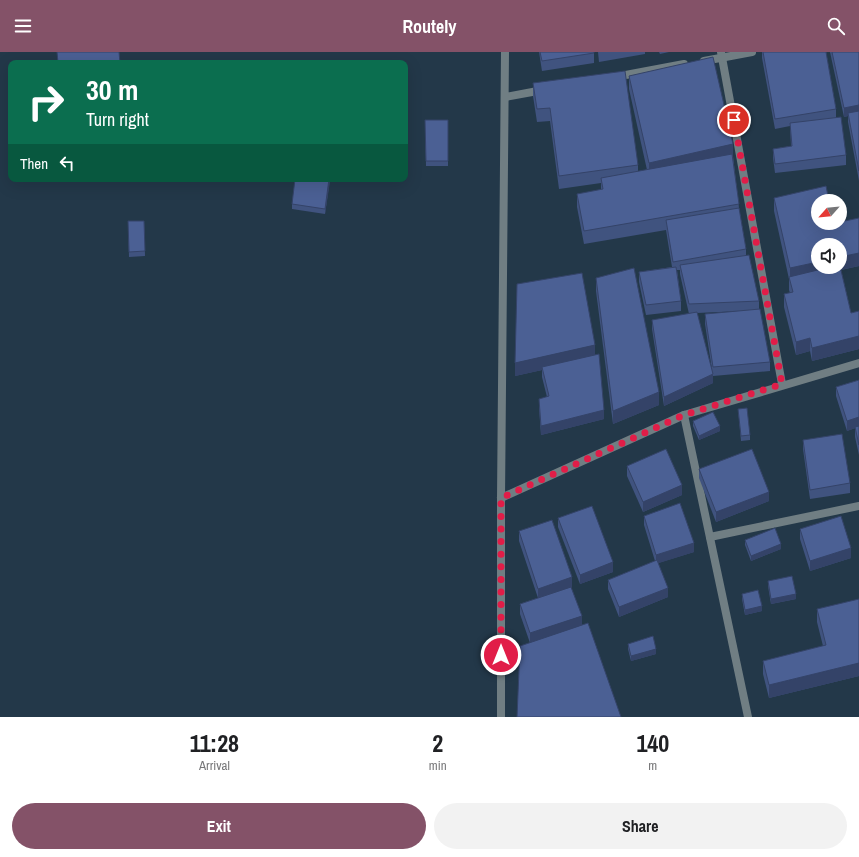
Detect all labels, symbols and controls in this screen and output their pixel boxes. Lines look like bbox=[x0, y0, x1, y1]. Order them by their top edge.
text: Routely bbox=[402, 14, 457, 39]
icon: menu bbox=[12, 15, 34, 37]
icon: search bbox=[825, 15, 847, 37]
text: 30 m bbox=[86, 71, 138, 109]
icon: right bbox=[20, 76, 72, 128]
pin bbox=[717, 103, 751, 137]
text: Turn right bbox=[86, 107, 149, 132]
icon: arrive bbox=[723, 109, 745, 131]
icon: left bbox=[56, 152, 78, 174]
text: Then bbox=[20, 153, 48, 174]
north arrow bbox=[811, 194, 847, 230]
map controls bbox=[811, 194, 847, 274]
button: sound bbox=[811, 238, 847, 274]
position arrow bbox=[480, 634, 522, 676]
text: 11:28 bbox=[190, 727, 239, 759]
text: 2 bbox=[432, 727, 443, 759]
text: 140 bbox=[636, 727, 669, 759]
text: Arrival bbox=[199, 757, 230, 774]
text: min bbox=[429, 757, 447, 774]
text: m bbox=[648, 757, 657, 774]
button: Exit bbox=[12, 803, 426, 849]
button: Share bbox=[434, 803, 847, 849]

